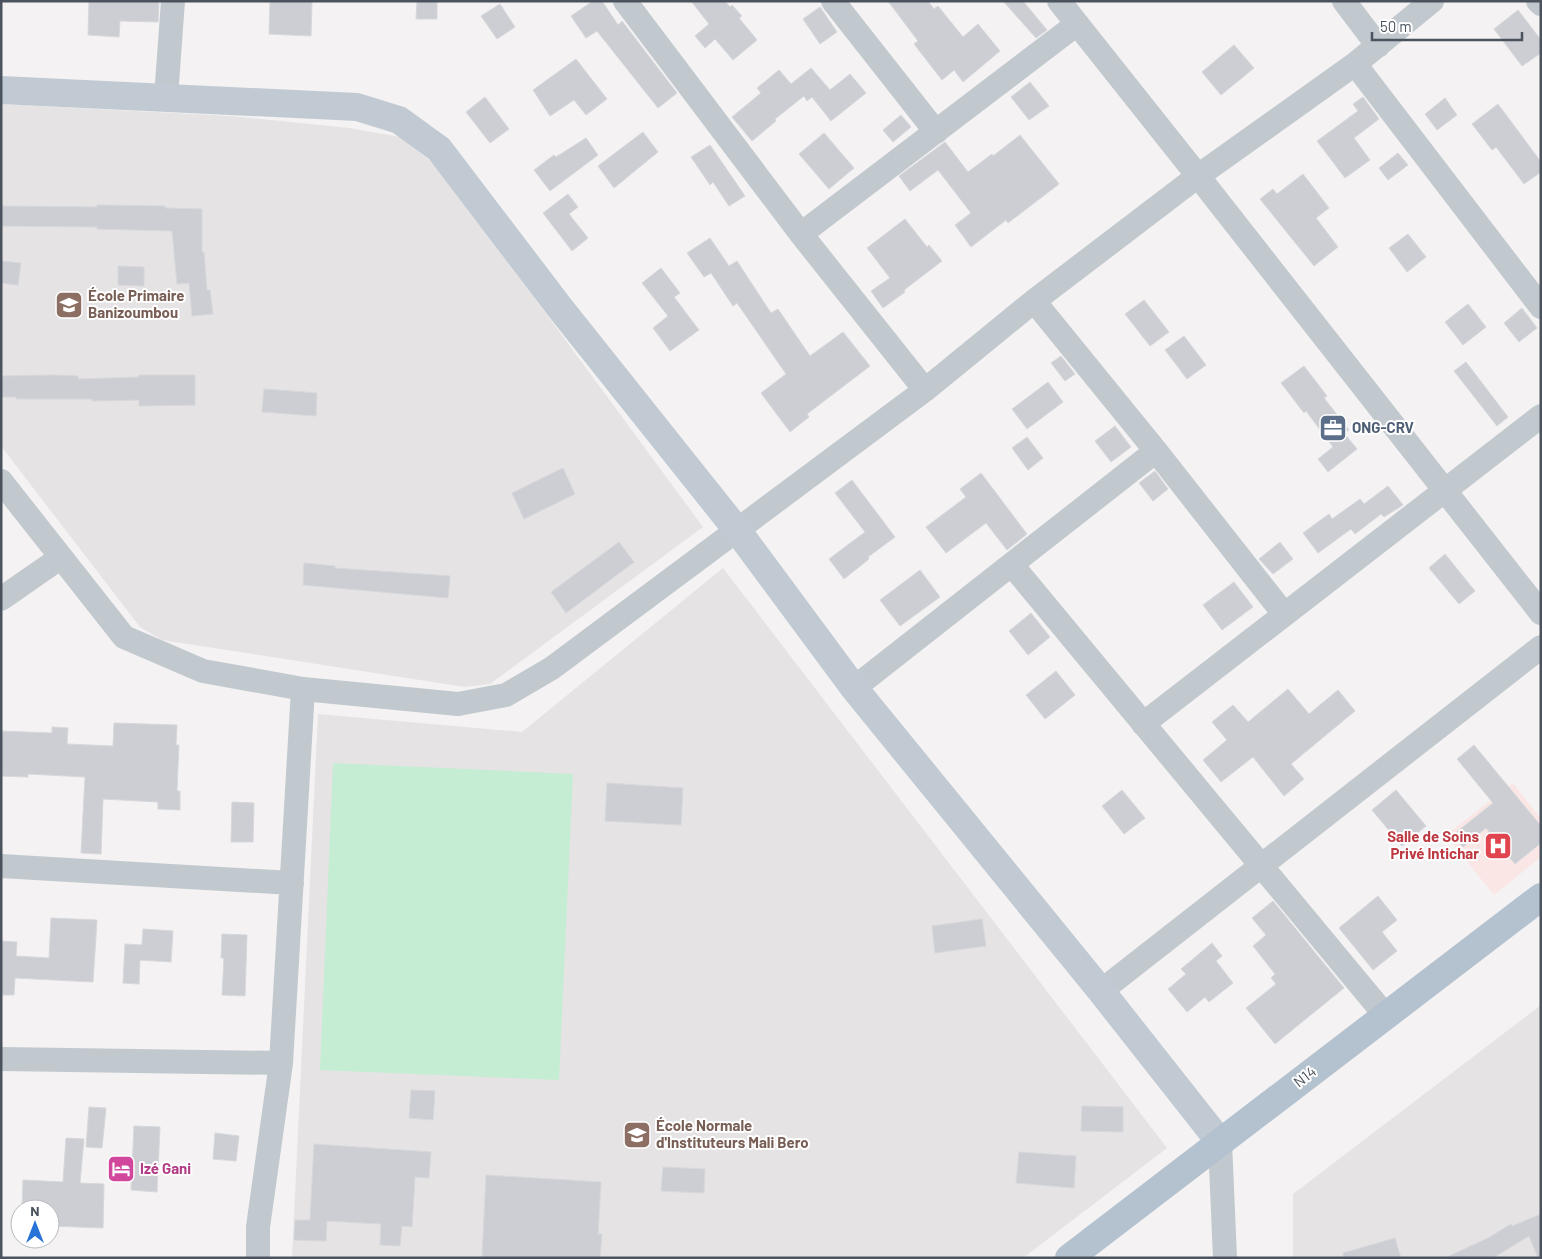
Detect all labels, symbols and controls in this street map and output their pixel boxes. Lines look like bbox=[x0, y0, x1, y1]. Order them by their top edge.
scale bar bbox=[1372, 10, 1522, 42]
text: 50 m bbox=[1380, 17, 1412, 35]
place label: École Primaire Banizoumbou bbox=[88, 286, 184, 321]
school or university icon: École Primaire Banizoumbou bbox=[54, 290, 84, 320]
office icon: ONG-CRV bbox=[1318, 413, 1348, 443]
place label: ONG-CRV bbox=[1352, 418, 1414, 436]
place label: Salle de Soins Privé Intichar bbox=[1387, 827, 1479, 862]
hospital icon: Salle de Soins Privé Intichar bbox=[1483, 831, 1513, 861]
street label: N14 bbox=[1290, 1062, 1319, 1091]
place label: École Normale d'Instituteurs Mali Bero bbox=[656, 1116, 809, 1151]
school or university icon: École Normale d'Instituteurs Mali Bero bbox=[622, 1120, 652, 1150]
hotel icon: Izé Gani bbox=[106, 1154, 136, 1184]
place label: Izé Gani bbox=[140, 1159, 191, 1177]
north arrow bbox=[10, 1199, 60, 1249]
text: N bbox=[30, 1202, 40, 1219]

